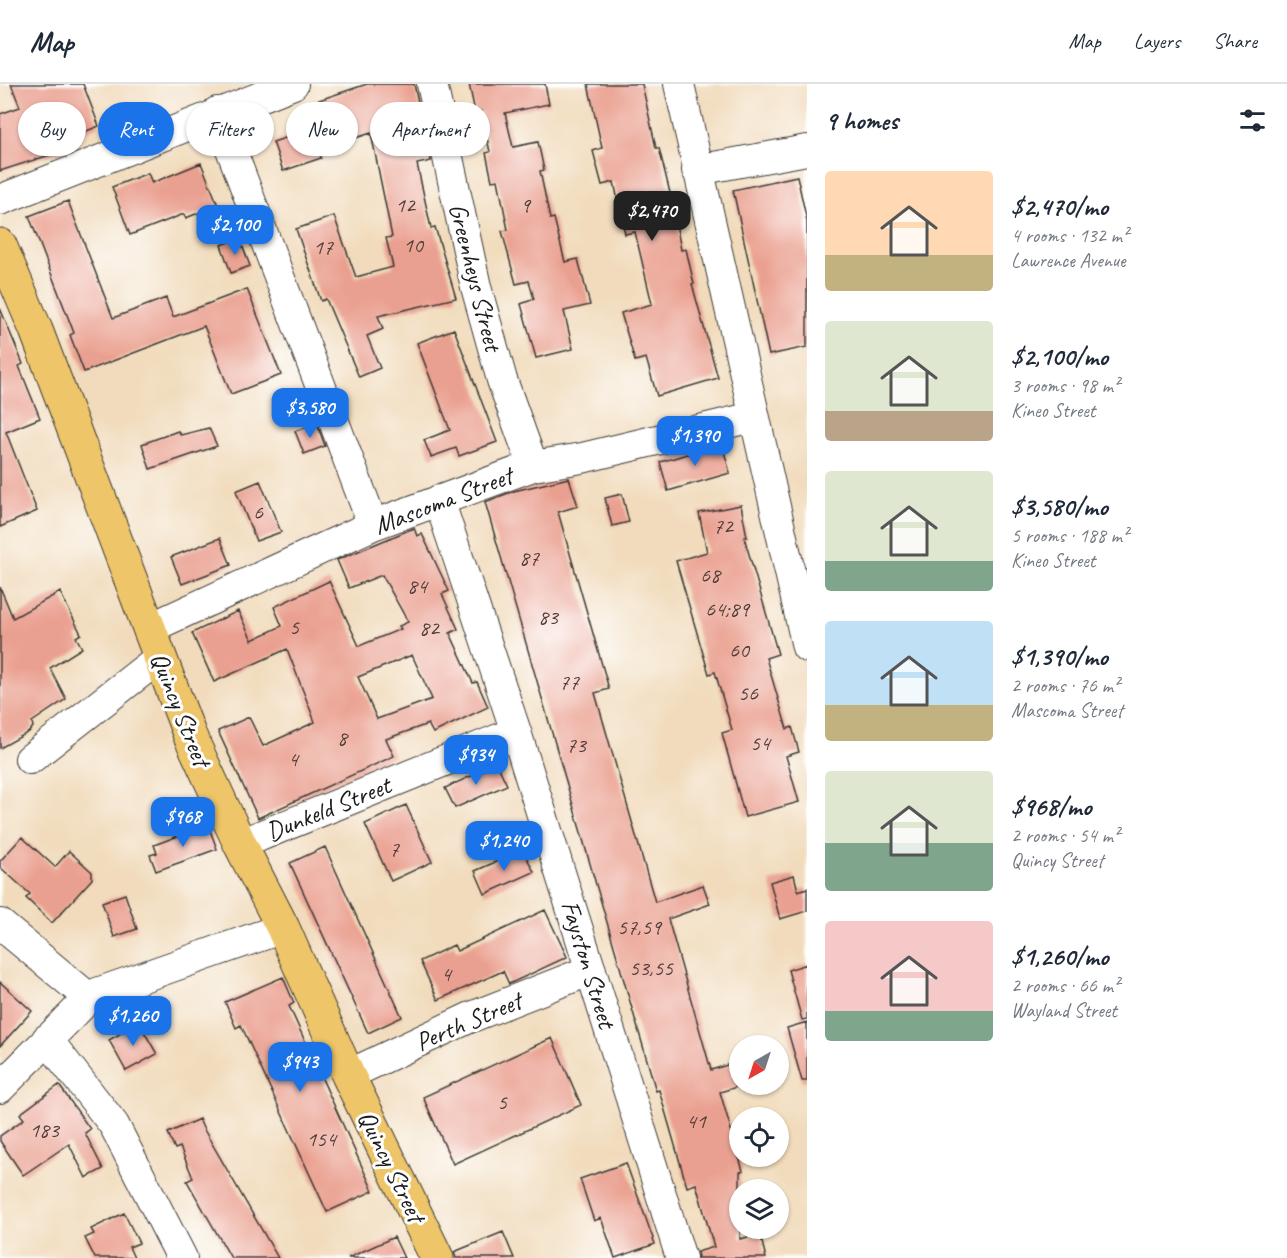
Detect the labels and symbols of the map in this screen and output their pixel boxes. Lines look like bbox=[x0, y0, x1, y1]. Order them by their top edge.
house number: 12 bbox=[395, 191, 417, 219]
house number: 9 bbox=[520, 191, 532, 219]
pin: $2,470 bbox=[603, 191, 701, 242]
street label: Greenheys Street bbox=[441, 200, 510, 357]
pin: $2,100 bbox=[186, 205, 284, 256]
house number: 10 bbox=[403, 231, 425, 259]
house number: 17 bbox=[313, 233, 334, 261]
pin: $3,580 bbox=[261, 388, 359, 439]
pin: $1,390 bbox=[646, 416, 744, 467]
street label: Mascoma Street bbox=[369, 458, 520, 542]
house number: 6 bbox=[253, 498, 264, 526]
house number: 72 bbox=[713, 512, 735, 540]
house number: 87 bbox=[519, 544, 540, 572]
house number: 68 bbox=[700, 561, 722, 589]
house number: 84 bbox=[407, 572, 429, 600]
house number: 64;89 bbox=[705, 595, 751, 623]
house number: 83 bbox=[538, 603, 560, 631]
house number: 5 bbox=[289, 613, 300, 641]
house number: 82 bbox=[419, 614, 441, 642]
house number: 60 bbox=[729, 636, 751, 664]
street label: Quincy Street bbox=[143, 647, 220, 774]
house number: 77 bbox=[559, 668, 580, 696]
house number: 56 bbox=[738, 679, 759, 707]
house number: 8 bbox=[337, 724, 349, 752]
house number: 54 bbox=[750, 729, 772, 757]
house number: 73 bbox=[566, 731, 588, 759]
pin: $934 bbox=[440, 735, 512, 786]
house number: 4 bbox=[288, 745, 300, 773]
street label: Dunkeld Street bbox=[261, 768, 397, 848]
pin: $968 bbox=[147, 797, 219, 848]
pin: $1,240 bbox=[455, 821, 553, 872]
house number: 7 bbox=[389, 835, 400, 863]
street label: Fayston Street bbox=[554, 896, 624, 1034]
house number: 57,59 bbox=[617, 913, 663, 941]
house number: 53,55 bbox=[629, 954, 674, 982]
house number: 4 bbox=[441, 960, 453, 988]
street label: Perth Street bbox=[410, 983, 529, 1059]
pin: $1,260 bbox=[84, 996, 182, 1047]
north arrow bbox=[729, 1035, 789, 1095]
pin: $943 bbox=[264, 1042, 336, 1093]
house number: 5 bbox=[497, 1088, 508, 1116]
street label: Quincy Street bbox=[350, 1105, 434, 1230]
house number: 41 bbox=[686, 1107, 707, 1135]
house number: 183 bbox=[29, 1116, 61, 1144]
house number: 154 bbox=[306, 1125, 338, 1153]

